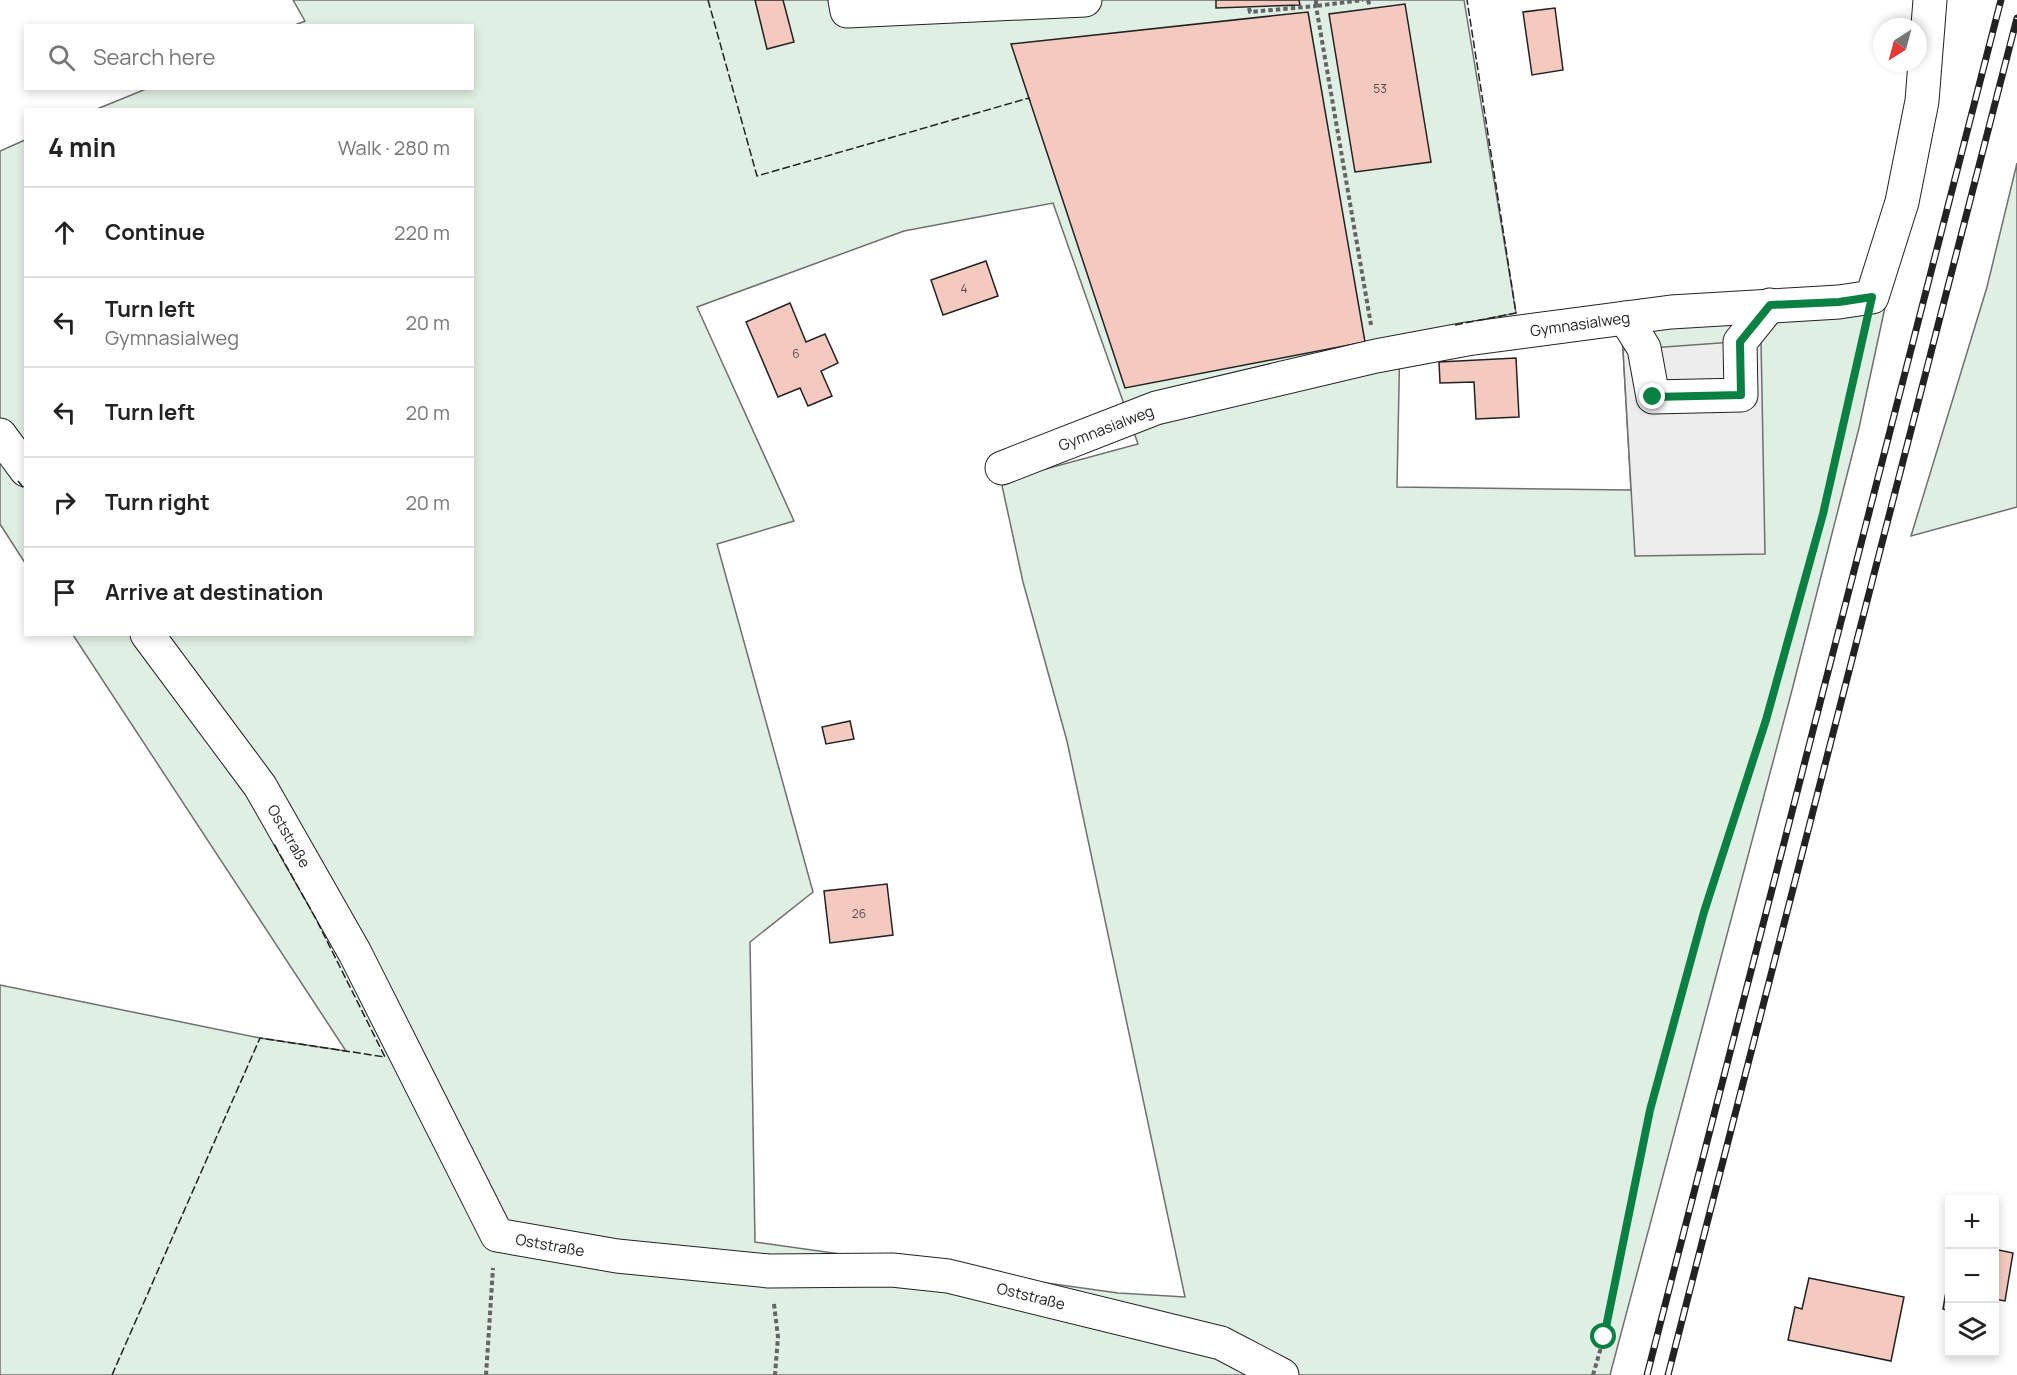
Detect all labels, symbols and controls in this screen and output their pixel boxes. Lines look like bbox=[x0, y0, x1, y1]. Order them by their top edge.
north arrow bbox=[1873, 18, 1927, 72]
search box bbox=[24, 24, 474, 90]
icon: search bbox=[45, 41, 78, 74]
text: Search here bbox=[93, 42, 215, 72]
house number: 53 bbox=[1373, 80, 1387, 97]
text: 4 min bbox=[48, 129, 116, 165]
text: Walk · 280 m bbox=[338, 134, 450, 161]
icon: ahead bbox=[48, 216, 81, 249]
text: Continue bbox=[105, 217, 205, 247]
text: 220 m bbox=[394, 219, 450, 246]
house number: 4 bbox=[960, 280, 968, 297]
text: Turn left bbox=[105, 294, 195, 324]
icon: left bbox=[48, 306, 81, 339]
street label: Gymnasialweg bbox=[1529, 307, 1631, 341]
text: 20 m bbox=[405, 309, 450, 336]
text: Gymnasialweg bbox=[105, 324, 239, 351]
house number: 6 bbox=[792, 345, 800, 362]
route end bbox=[1639, 383, 1665, 409]
icon: left bbox=[48, 396, 81, 429]
text: Turn left bbox=[105, 397, 195, 427]
text: 20 m bbox=[405, 399, 450, 426]
street label: Gymnasialweg bbox=[1055, 400, 1157, 456]
icon: right bbox=[48, 486, 81, 519]
text: Turn right bbox=[105, 487, 210, 517]
text: 20 m bbox=[405, 489, 450, 516]
icon: arrive bbox=[48, 576, 81, 609]
text: Arrive at destination bbox=[105, 577, 323, 607]
street label: Oststraße bbox=[262, 801, 316, 872]
house number: 26 bbox=[852, 905, 866, 922]
map controls bbox=[1945, 1195, 1999, 1357]
button: + bbox=[1945, 1195, 1999, 1249]
street label: Oststraße bbox=[514, 1229, 586, 1261]
button: − bbox=[1945, 1249, 1999, 1303]
street label: Oststraße bbox=[995, 1277, 1068, 1315]
button: layers bbox=[1945, 1303, 1999, 1357]
route start bbox=[1590, 1323, 1616, 1349]

